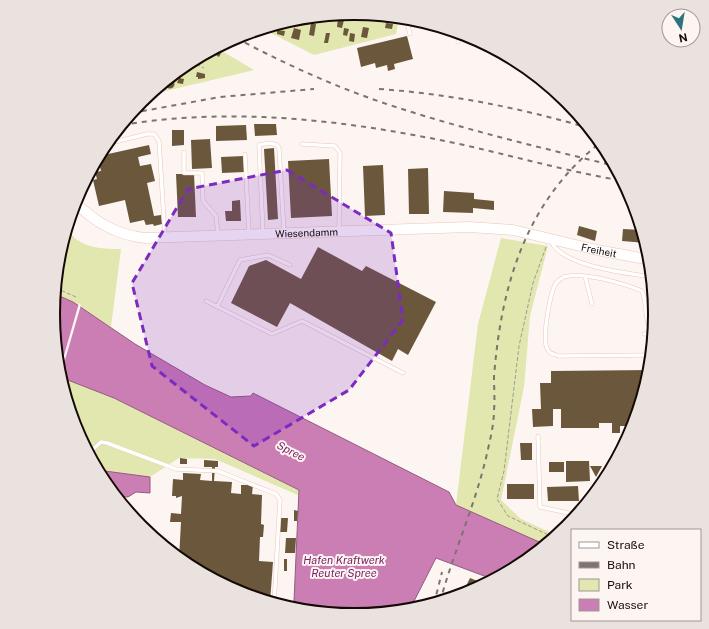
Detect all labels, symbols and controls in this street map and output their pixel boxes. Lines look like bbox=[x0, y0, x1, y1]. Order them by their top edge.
north arrow bbox=[661, 8, 701, 48]
text: N bbox=[678, 31, 689, 45]
street label: Wiesendamm bbox=[275, 225, 338, 240]
street label: Freiheit bbox=[580, 240, 618, 260]
water label: Spree bbox=[275, 439, 307, 463]
legend bbox=[571, 529, 701, 621]
text: Straße bbox=[607, 538, 645, 552]
water label: Hafen Kraftwerk Reuter Spree bbox=[303, 554, 385, 579]
text: Bahn bbox=[607, 558, 636, 572]
text: Park bbox=[607, 578, 633, 592]
text: Wasser bbox=[607, 598, 648, 612]

